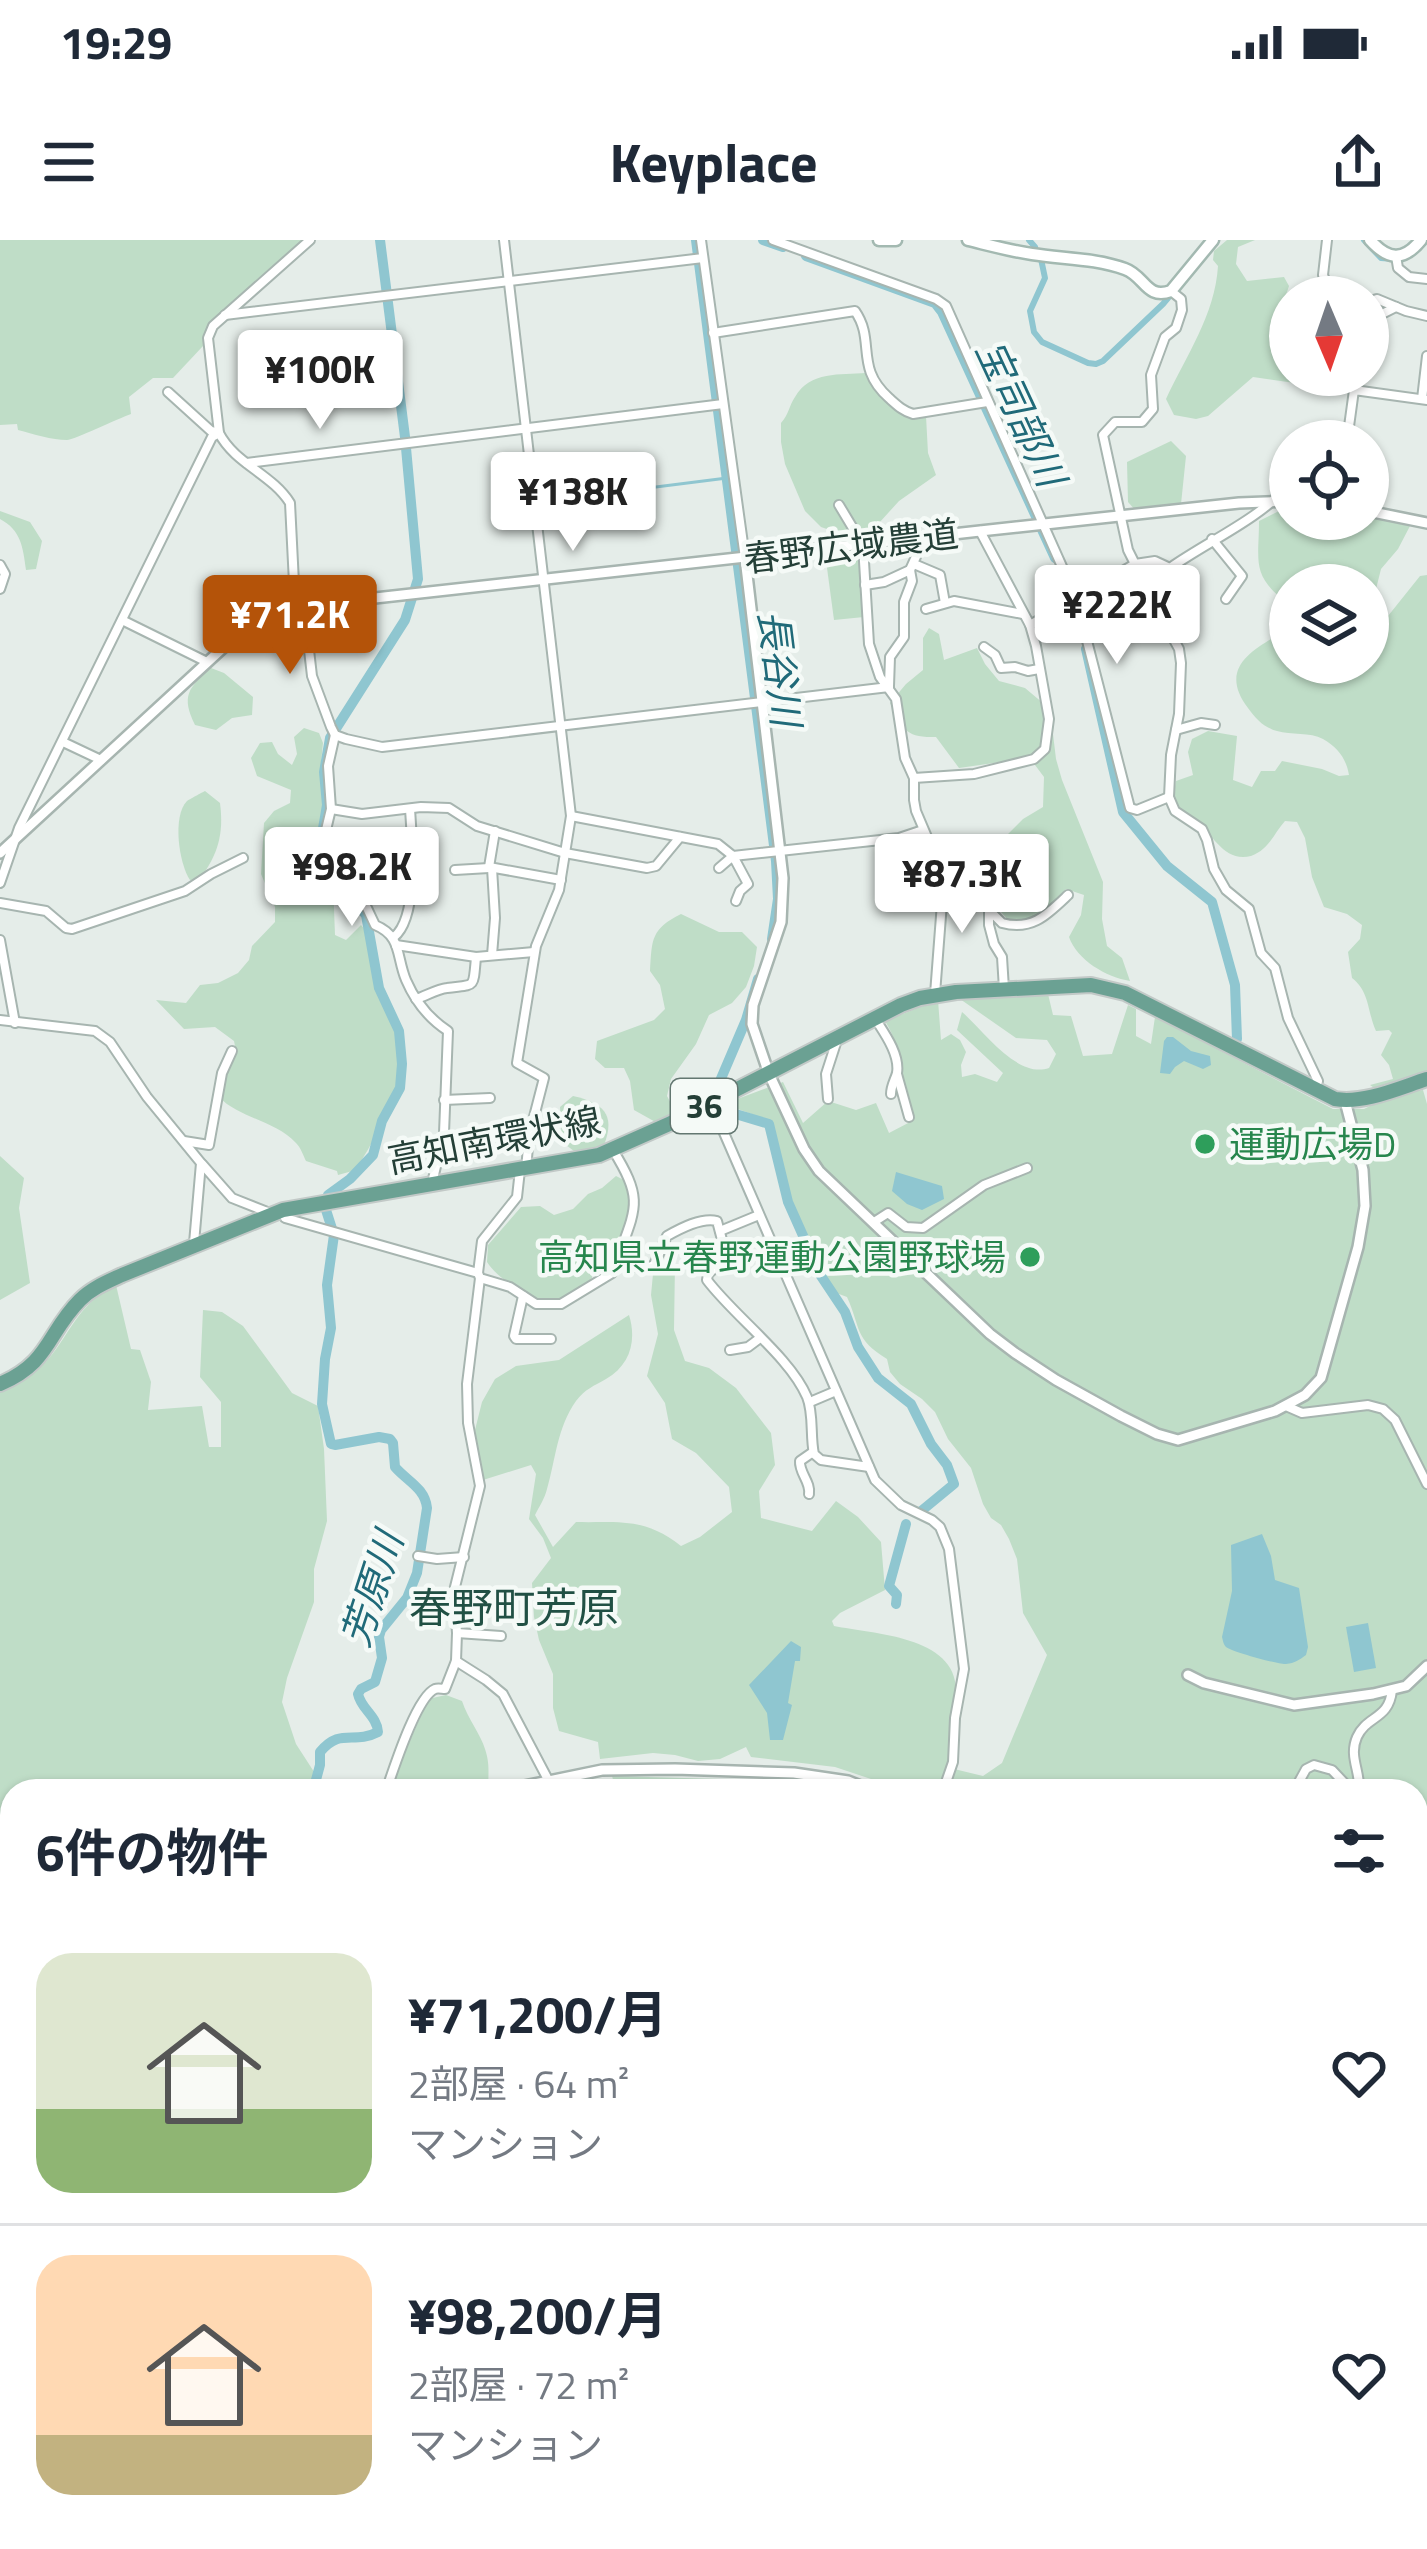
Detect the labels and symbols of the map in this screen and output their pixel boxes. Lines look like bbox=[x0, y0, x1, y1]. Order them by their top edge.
north arrow bbox=[1269, 276, 1389, 396]
pin: ¥100K bbox=[236, 330, 404, 432]
water label: 宝司部川 bbox=[962, 330, 1083, 500]
pin: ¥138K bbox=[489, 452, 657, 554]
street label: 春野広域農道 bbox=[740, 505, 961, 586]
pin: ¥222K bbox=[1033, 565, 1201, 667]
pin: ¥71.2K bbox=[192, 575, 388, 677]
water label: 長谷川 bbox=[744, 606, 817, 734]
pin: ¥98.2K bbox=[254, 827, 450, 929]
pin: ¥87.3K bbox=[864, 834, 1060, 936]
road number: 36 bbox=[671, 1079, 737, 1133]
street label: 高知南環状線 bbox=[383, 1092, 605, 1187]
place label: 運動広場D bbox=[1229, 1116, 1396, 1171]
marker: 運動広場D bbox=[1192, 1131, 1218, 1157]
place label: 高知県立春野運動公園野球場 bbox=[538, 1229, 1006, 1284]
marker: 高知県立春野運動公園野球場 bbox=[1017, 1244, 1043, 1270]
water label: 芳原川 bbox=[325, 1520, 419, 1654]
district label: 春野町芳原 bbox=[409, 1575, 619, 1639]

